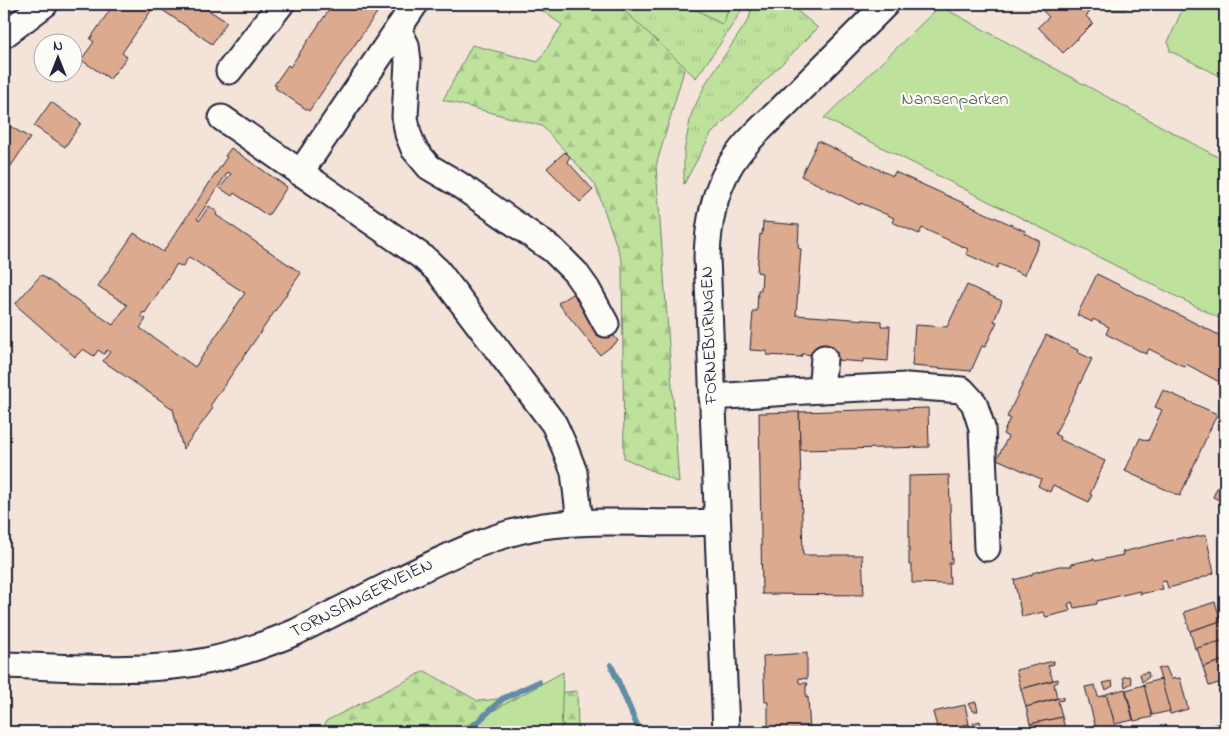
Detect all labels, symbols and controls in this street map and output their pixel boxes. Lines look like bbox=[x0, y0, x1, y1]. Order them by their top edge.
north arrow bbox=[32, 32, 82, 82]
text: N bbox=[53, 36, 63, 57]
park label: Nansenparken bbox=[902, 87, 1009, 113]
street label: FORNEBURINGEN bbox=[695, 266, 725, 405]
street label: TORNSANGERVEIEN bbox=[286, 552, 438, 646]

